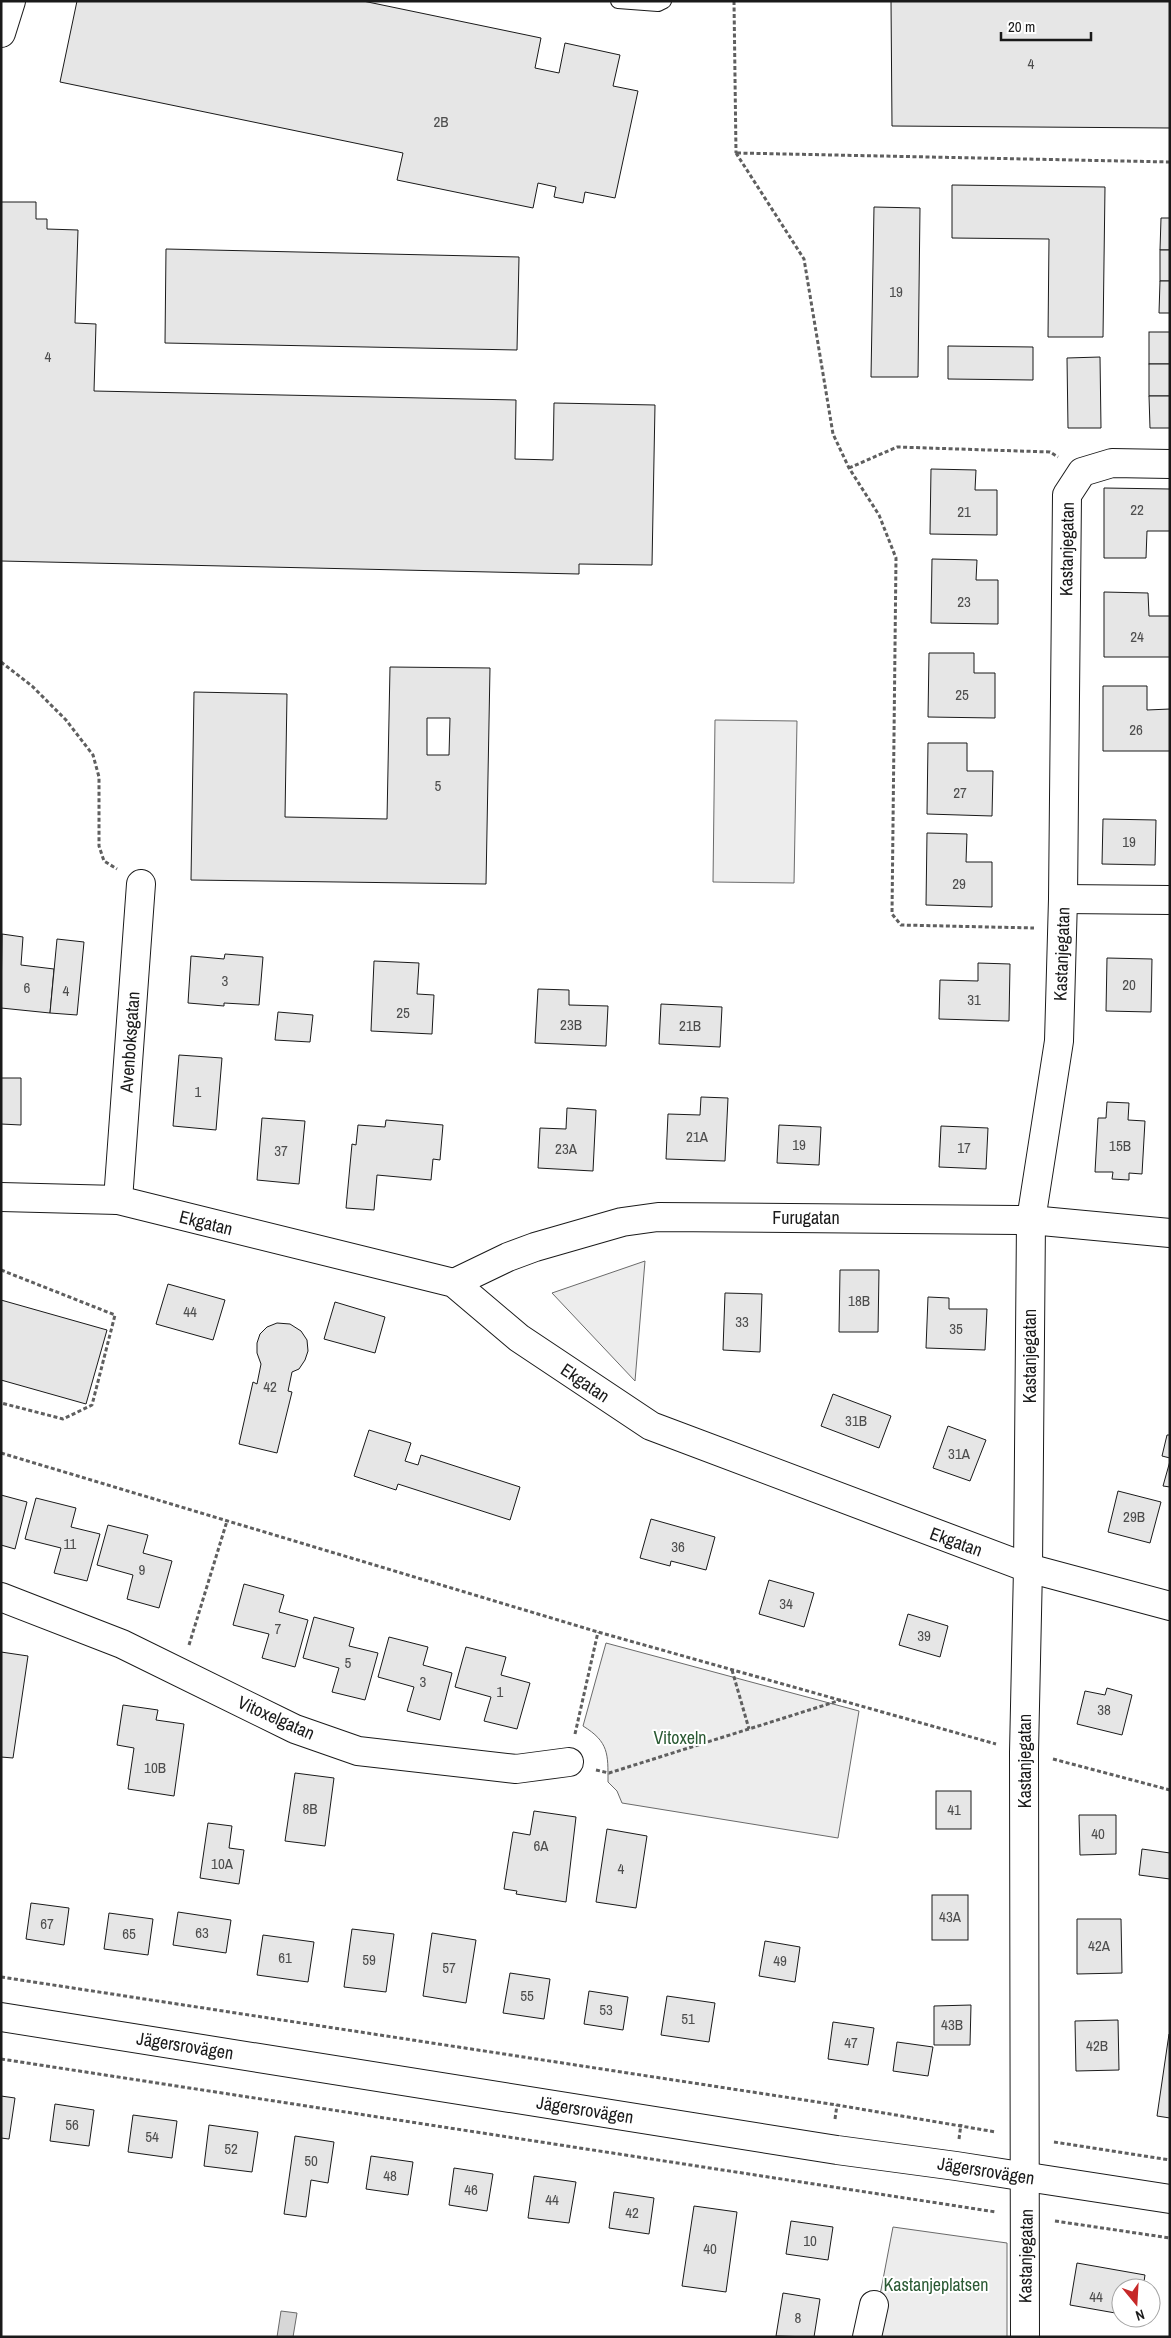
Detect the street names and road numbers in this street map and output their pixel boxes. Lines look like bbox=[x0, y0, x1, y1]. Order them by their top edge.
street label: Kastanjegatan bbox=[1053, 502, 1080, 596]
street label: Kastanjegatan bbox=[1047, 906, 1076, 1002]
street label: Avenboksgatan bbox=[113, 990, 146, 1094]
street label: Ekgatan bbox=[177, 1204, 235, 1241]
street label: Furugatan bbox=[772, 1205, 840, 1230]
street label: Kastanjegatan bbox=[1017, 1309, 1042, 1403]
street label: Ekgatan bbox=[556, 1357, 615, 1408]
street label: Ekgatan bbox=[926, 1521, 986, 1563]
street label: Vitoxelgatan bbox=[234, 1689, 319, 1746]
street label: Kastanjegatan bbox=[1012, 1714, 1037, 1808]
street label: Jägersrovägen bbox=[135, 2026, 235, 2065]
street label: Jägersrovägen bbox=[535, 2090, 635, 2129]
street label: Jägersrovägen bbox=[936, 2151, 1036, 2190]
street label: Kastanjegatan bbox=[1012, 2209, 1039, 2303]

